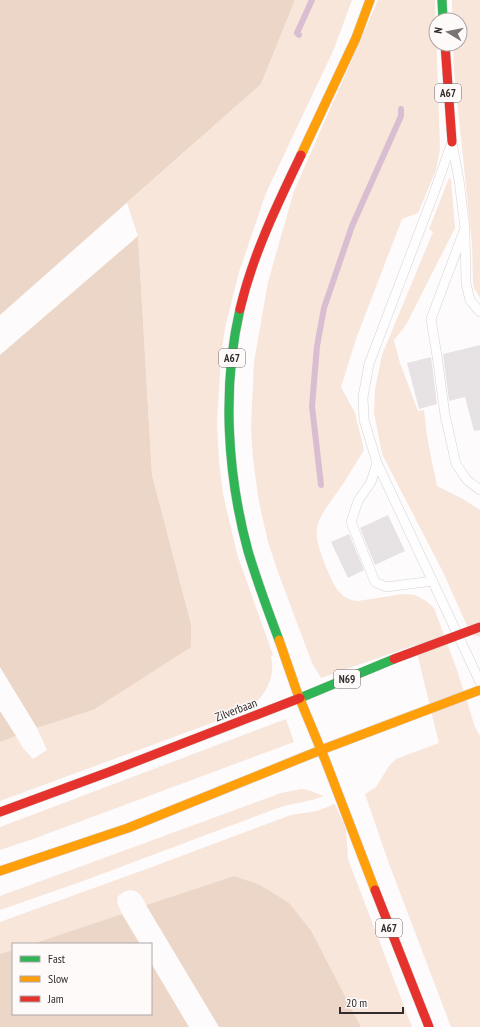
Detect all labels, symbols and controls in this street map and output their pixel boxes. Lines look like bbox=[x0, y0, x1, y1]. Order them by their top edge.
north arrow bbox=[428, 12, 468, 52]
text: N bbox=[431, 26, 446, 34]
road number: A67 bbox=[435, 84, 461, 102]
road number: A67 bbox=[219, 349, 245, 367]
road number: N69 bbox=[334, 670, 360, 688]
street label: Zilverbaan bbox=[213, 695, 259, 724]
road number: A67 bbox=[376, 919, 402, 937]
legend bbox=[12, 943, 152, 1015]
text: Fast bbox=[48, 951, 66, 966]
text: Slow bbox=[48, 971, 69, 986]
scale bar bbox=[340, 989, 403, 1015]
text: Jam bbox=[47, 991, 64, 1006]
text: 20 m bbox=[346, 995, 367, 1010]

